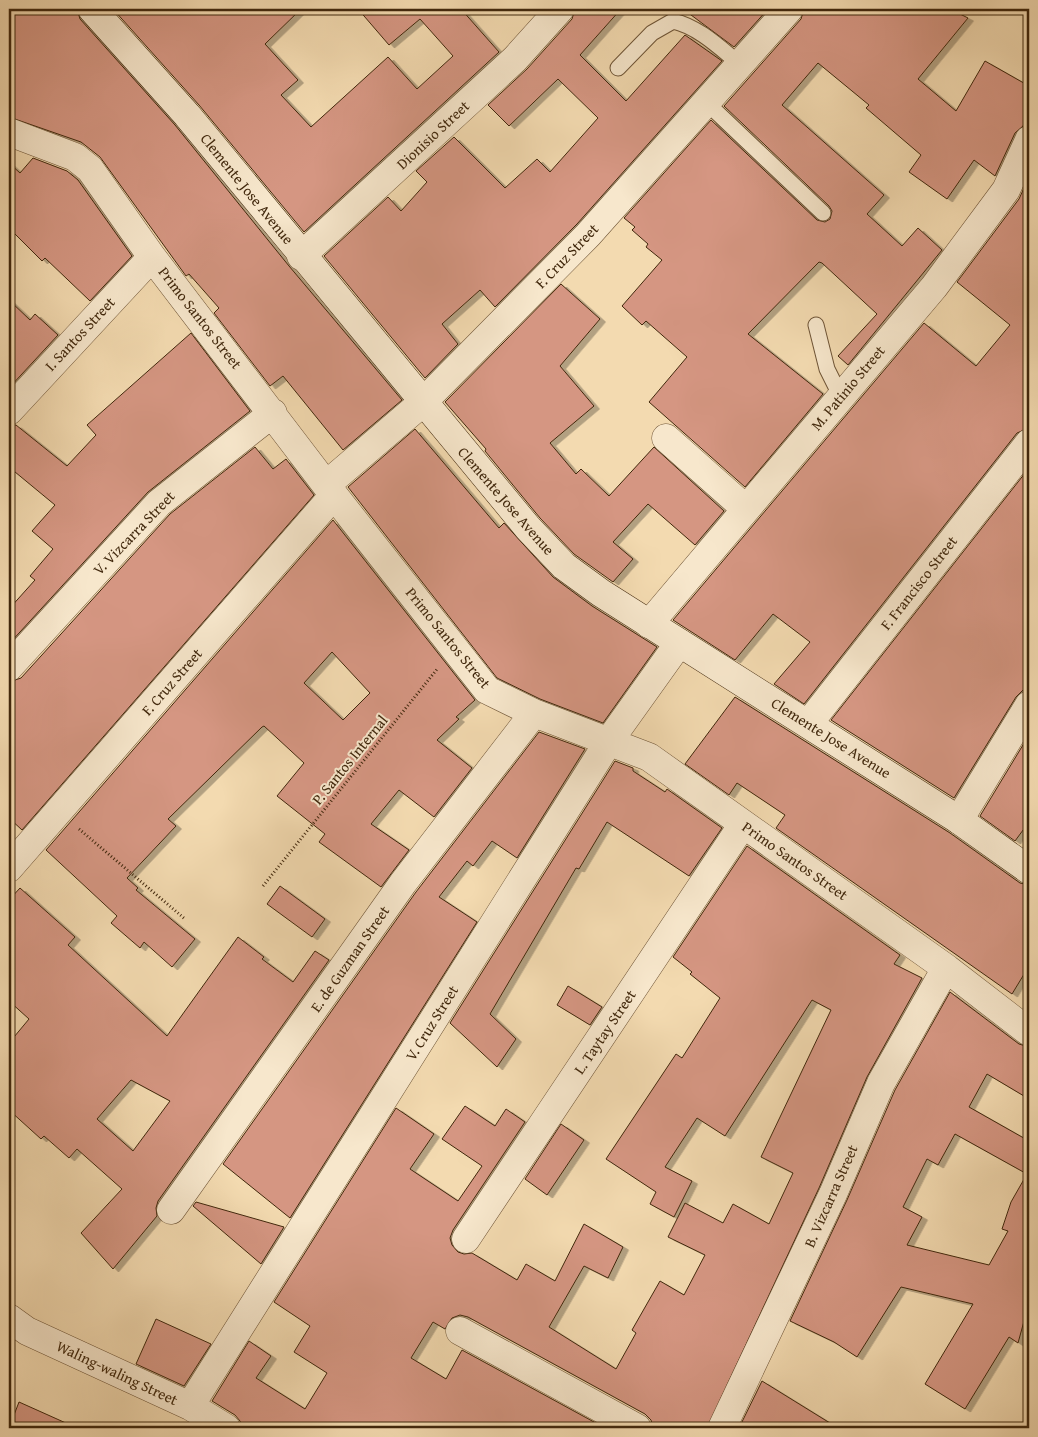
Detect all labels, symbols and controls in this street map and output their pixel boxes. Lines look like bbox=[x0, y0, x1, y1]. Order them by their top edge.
street label: Dionisio Street bbox=[392, 95, 474, 174]
street label: Clemente Jose Avenue bbox=[196, 129, 299, 249]
street label: F. Cruz Street bbox=[530, 218, 604, 293]
street label: Primo Santos Street bbox=[154, 262, 247, 374]
street label: I. Santos Street bbox=[40, 291, 120, 375]
street label: M. Patinio Street bbox=[806, 340, 890, 435]
street label: Clemente Jose Avenue bbox=[453, 442, 559, 559]
street label: V. Vizcarra Street bbox=[88, 485, 180, 579]
street label: F. Francisco Street bbox=[875, 531, 962, 634]
street label: Primo Santos Street bbox=[401, 583, 496, 693]
street label: F. Cruz Street bbox=[136, 643, 207, 720]
street label: Clemente Jose Avenue bbox=[767, 692, 895, 783]
street label: P. Santos Internal bbox=[307, 710, 392, 809]
street label: Primo Santos Street bbox=[738, 816, 853, 905]
street label: E. de Guzman Street bbox=[305, 901, 395, 1016]
street label: V. Cruz Street bbox=[400, 980, 463, 1064]
street label: L. Taytay Street bbox=[569, 985, 641, 1078]
street label: B. Vizcarra Street bbox=[799, 1140, 863, 1250]
street label: Waling-waling Street bbox=[53, 1335, 182, 1410]

